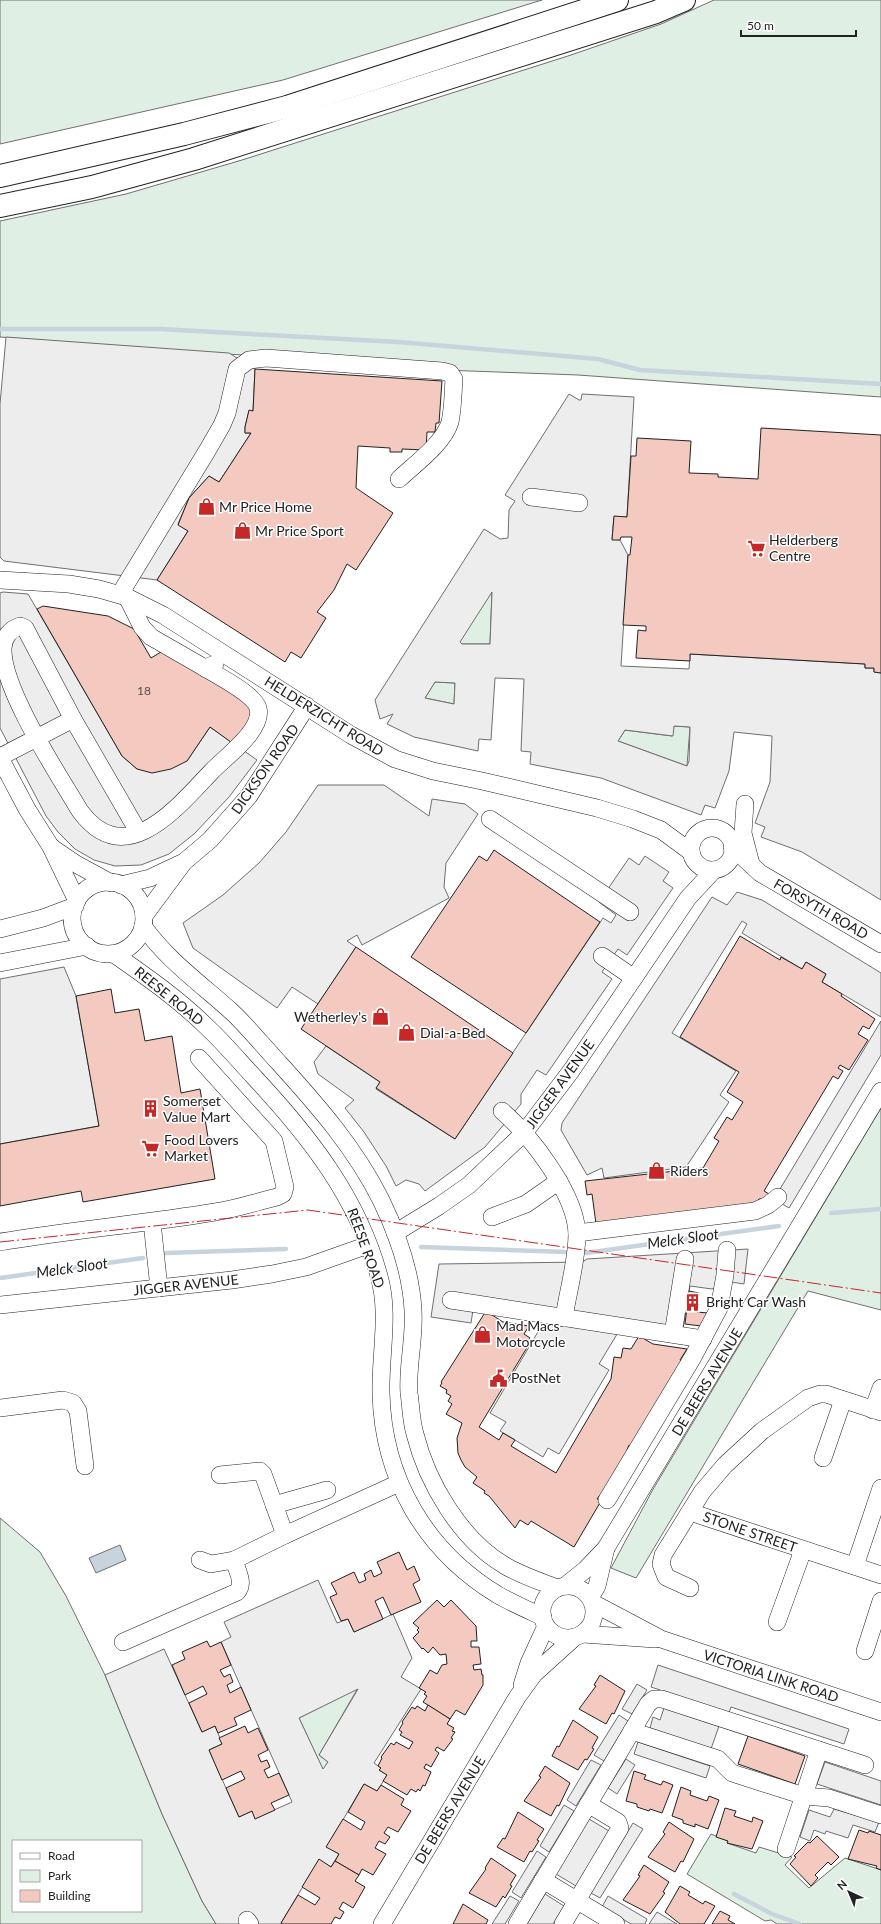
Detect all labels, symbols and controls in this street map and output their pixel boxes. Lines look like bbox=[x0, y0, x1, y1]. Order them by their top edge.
scale bar bbox=[741, 12, 856, 38]
text: 50 m bbox=[747, 18, 774, 33]
shop icon: Mr Price Home bbox=[196, 497, 216, 517]
place label: Mr Price Home bbox=[219, 498, 312, 515]
shop icon: Mr Price Sport bbox=[232, 521, 252, 541]
place label: Mr Price Sport bbox=[255, 522, 344, 539]
place label: Helderberg Centre bbox=[769, 531, 838, 564]
supermarket icon: Helderberg Centre bbox=[746, 538, 766, 558]
street label: HELDERZICHT ROAD bbox=[262, 672, 387, 759]
house number: 18 bbox=[137, 683, 151, 698]
street label: DICKSON ROAD bbox=[227, 720, 302, 817]
street label: FORSYTH ROAD bbox=[771, 875, 871, 942]
street label: REESE ROAD bbox=[131, 963, 207, 1029]
shop icon: Wetherley's bbox=[370, 1007, 390, 1027]
place label: Wetherley's bbox=[294, 1008, 367, 1025]
shop icon: Dial-a-Bed bbox=[397, 1023, 417, 1043]
place label: Dial-a-Bed bbox=[420, 1024, 486, 1041]
street label: JIGGER AVENUE bbox=[522, 1036, 598, 1131]
place label: Somerset Value Mart bbox=[163, 1092, 230, 1125]
building icon: Somerset Value Mart bbox=[140, 1099, 160, 1119]
place label: Food Lovers Market bbox=[164, 1131, 239, 1164]
supermarket icon: Food Lovers Market bbox=[141, 1138, 161, 1158]
shop icon: Riders bbox=[647, 1161, 667, 1181]
place label: Riders bbox=[670, 1162, 708, 1179]
street label: REESE ROAD bbox=[344, 1205, 389, 1290]
water label: Melck Sloot bbox=[646, 1224, 721, 1252]
water label: Melck Sloot bbox=[35, 1253, 110, 1281]
street label: JIGGER AVENUE bbox=[133, 1271, 239, 1298]
building icon: Bright Car Wash bbox=[683, 1292, 703, 1312]
place label: Bright Car Wash bbox=[706, 1293, 806, 1310]
place label: Mad Macs Motorcycle bbox=[496, 1317, 565, 1350]
shop icon: Mad Macs Motorcycle bbox=[473, 1324, 493, 1344]
street label: DE BEERS AVENUE bbox=[668, 1325, 745, 1439]
public building icon: PostNet bbox=[488, 1368, 508, 1388]
place label: PostNet bbox=[511, 1369, 561, 1386]
street label: STONE STREET bbox=[701, 1508, 800, 1556]
street label: VICTORIA LINK ROAD bbox=[701, 1646, 841, 1705]
street label: DE BEERS AVENUE bbox=[411, 1753, 488, 1867]
legend bbox=[12, 1840, 142, 1912]
text: Road bbox=[48, 1848, 75, 1863]
text: Park bbox=[48, 1868, 72, 1883]
north arrow bbox=[829, 1872, 869, 1912]
text: N bbox=[834, 1877, 849, 1892]
text: Building bbox=[48, 1888, 91, 1903]

